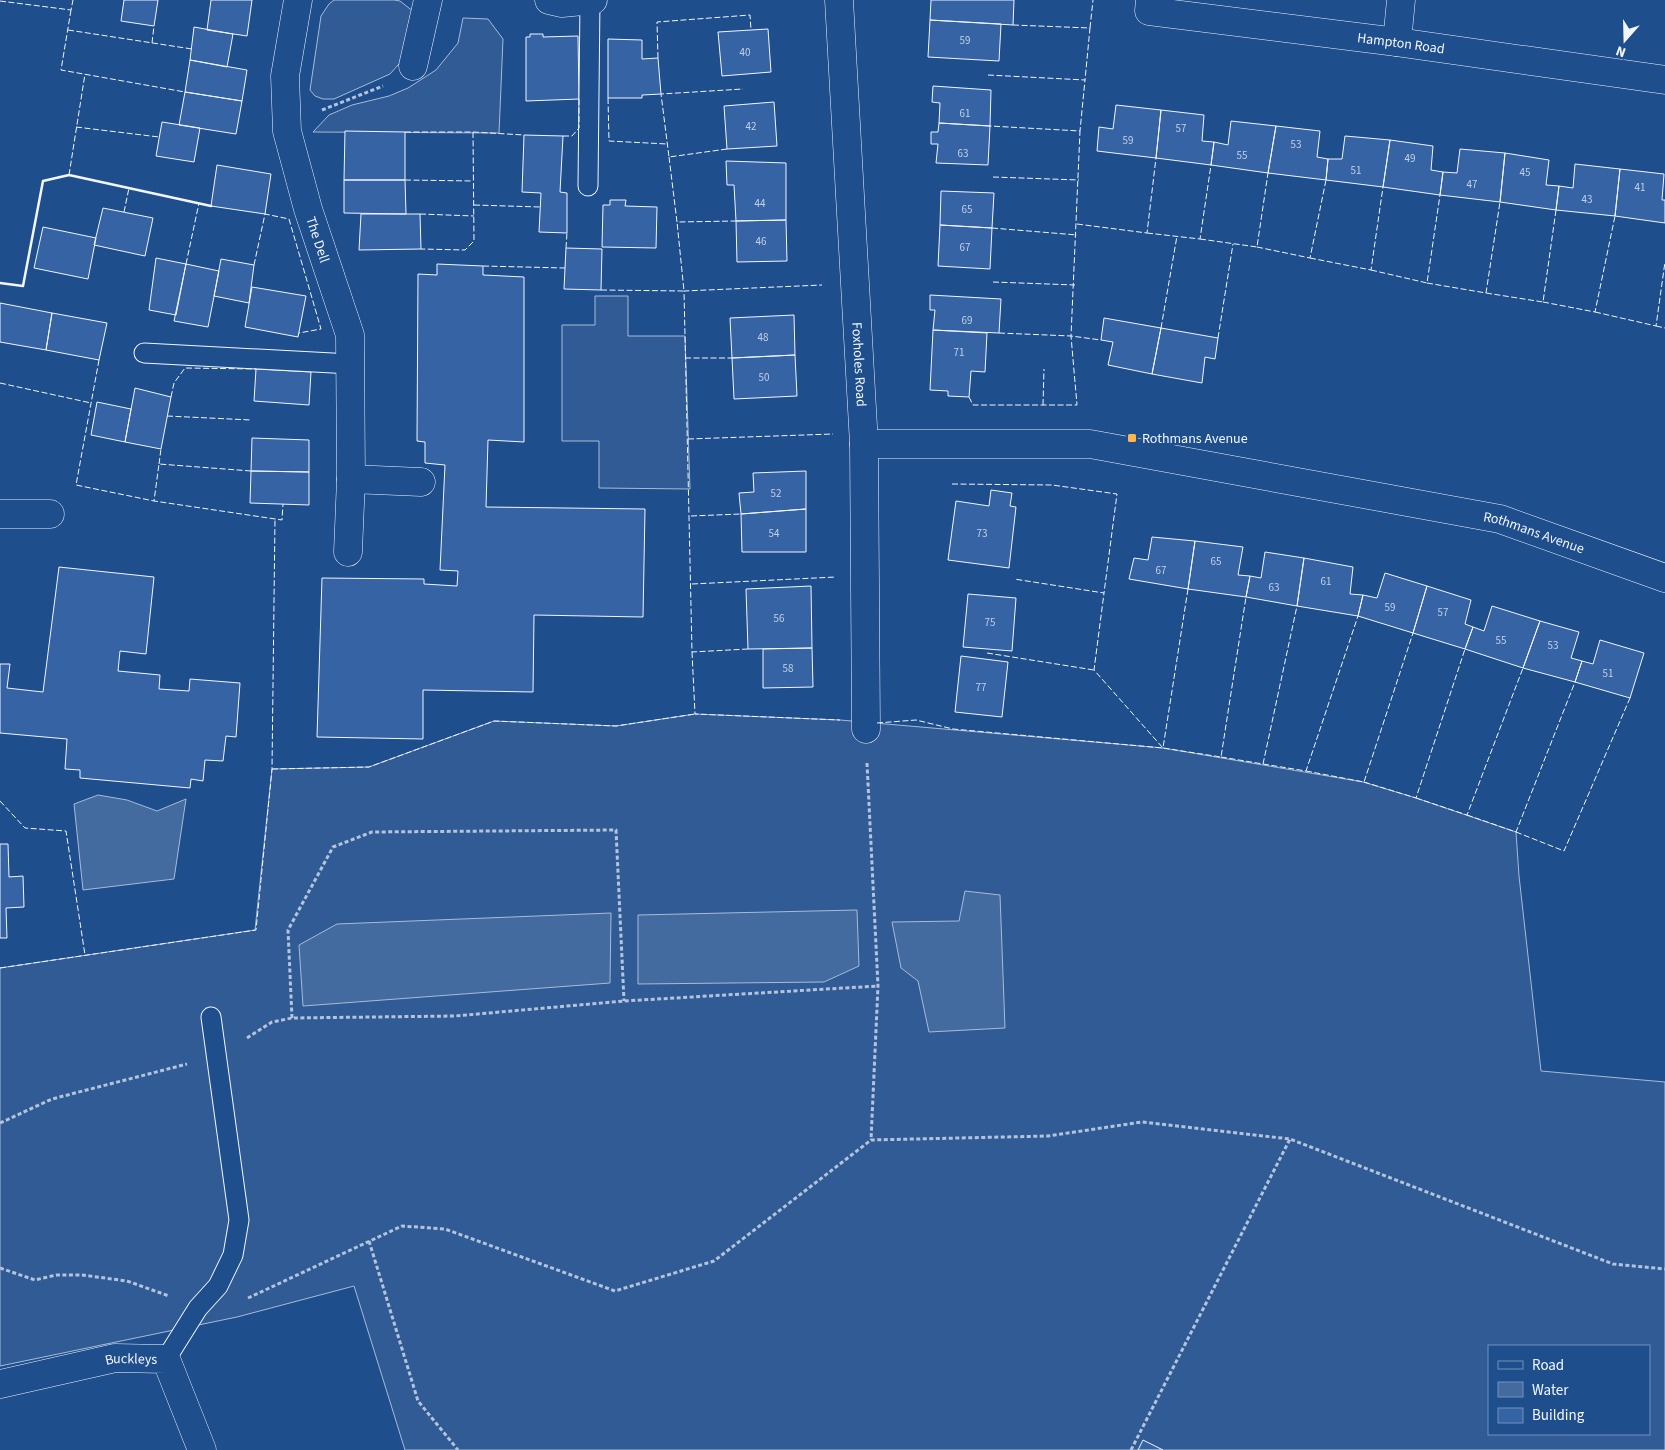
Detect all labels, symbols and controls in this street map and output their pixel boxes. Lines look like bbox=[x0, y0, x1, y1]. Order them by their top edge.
north arrow bbox=[1600, 15, 1650, 65]
street label: Hampton Road bbox=[1356, 28, 1446, 60]
house number: 59 bbox=[960, 33, 970, 48]
text: N bbox=[1613, 40, 1629, 62]
house number: 40 bbox=[740, 45, 750, 60]
house number: 61 bbox=[960, 106, 970, 121]
house number: 42 bbox=[746, 119, 756, 134]
house number: 57 bbox=[1176, 121, 1186, 136]
house number: 59 bbox=[1123, 133, 1133, 148]
house number: 53 bbox=[1291, 137, 1301, 152]
house number: 63 bbox=[958, 146, 968, 161]
house number: 55 bbox=[1237, 148, 1247, 163]
house number: 49 bbox=[1405, 151, 1415, 166]
house number: 51 bbox=[1351, 163, 1361, 178]
house number: 45 bbox=[1520, 165, 1530, 180]
house number: 47 bbox=[1467, 177, 1477, 192]
house number: 41 bbox=[1635, 180, 1645, 195]
house number: 43 bbox=[1582, 192, 1592, 207]
house number: 44 bbox=[755, 196, 766, 211]
house number: 65 bbox=[962, 202, 972, 217]
street label: The Dell bbox=[300, 214, 334, 266]
house number: 46 bbox=[756, 234, 767, 249]
house number: 67 bbox=[960, 240, 970, 255]
house number: 69 bbox=[962, 313, 972, 328]
street label: Foxholes Road bbox=[846, 322, 871, 407]
house number: 48 bbox=[758, 330, 769, 345]
house number: 71 bbox=[954, 345, 964, 360]
house number: 50 bbox=[759, 370, 769, 385]
place label: Rothmans Avenue bbox=[1142, 429, 1248, 449]
marker: Rothmans Avenue bbox=[1126, 432, 1138, 444]
house number: 52 bbox=[771, 486, 781, 501]
street label: Rothmans Avenue bbox=[1482, 507, 1587, 559]
house number: 54 bbox=[769, 526, 780, 541]
house number: 73 bbox=[977, 526, 987, 541]
house number: 65 bbox=[1211, 554, 1221, 569]
house number: 67 bbox=[1156, 563, 1166, 578]
house number: 61 bbox=[1321, 574, 1331, 589]
house number: 63 bbox=[1269, 580, 1279, 595]
house number: 59 bbox=[1385, 600, 1395, 615]
house number: 57 bbox=[1438, 605, 1448, 620]
house number: 56 bbox=[774, 611, 785, 626]
house number: 75 bbox=[985, 615, 995, 630]
house number: 55 bbox=[1496, 633, 1506, 648]
house number: 53 bbox=[1548, 638, 1558, 653]
house number: 58 bbox=[783, 661, 794, 676]
house number: 51 bbox=[1603, 666, 1613, 681]
house number: 77 bbox=[976, 680, 986, 695]
legend bbox=[1488, 1345, 1650, 1435]
street label: Buckleys bbox=[103, 1349, 158, 1371]
text: Road bbox=[1532, 1355, 1564, 1376]
text: Water bbox=[1532, 1380, 1569, 1401]
text: Building bbox=[1532, 1405, 1585, 1426]

